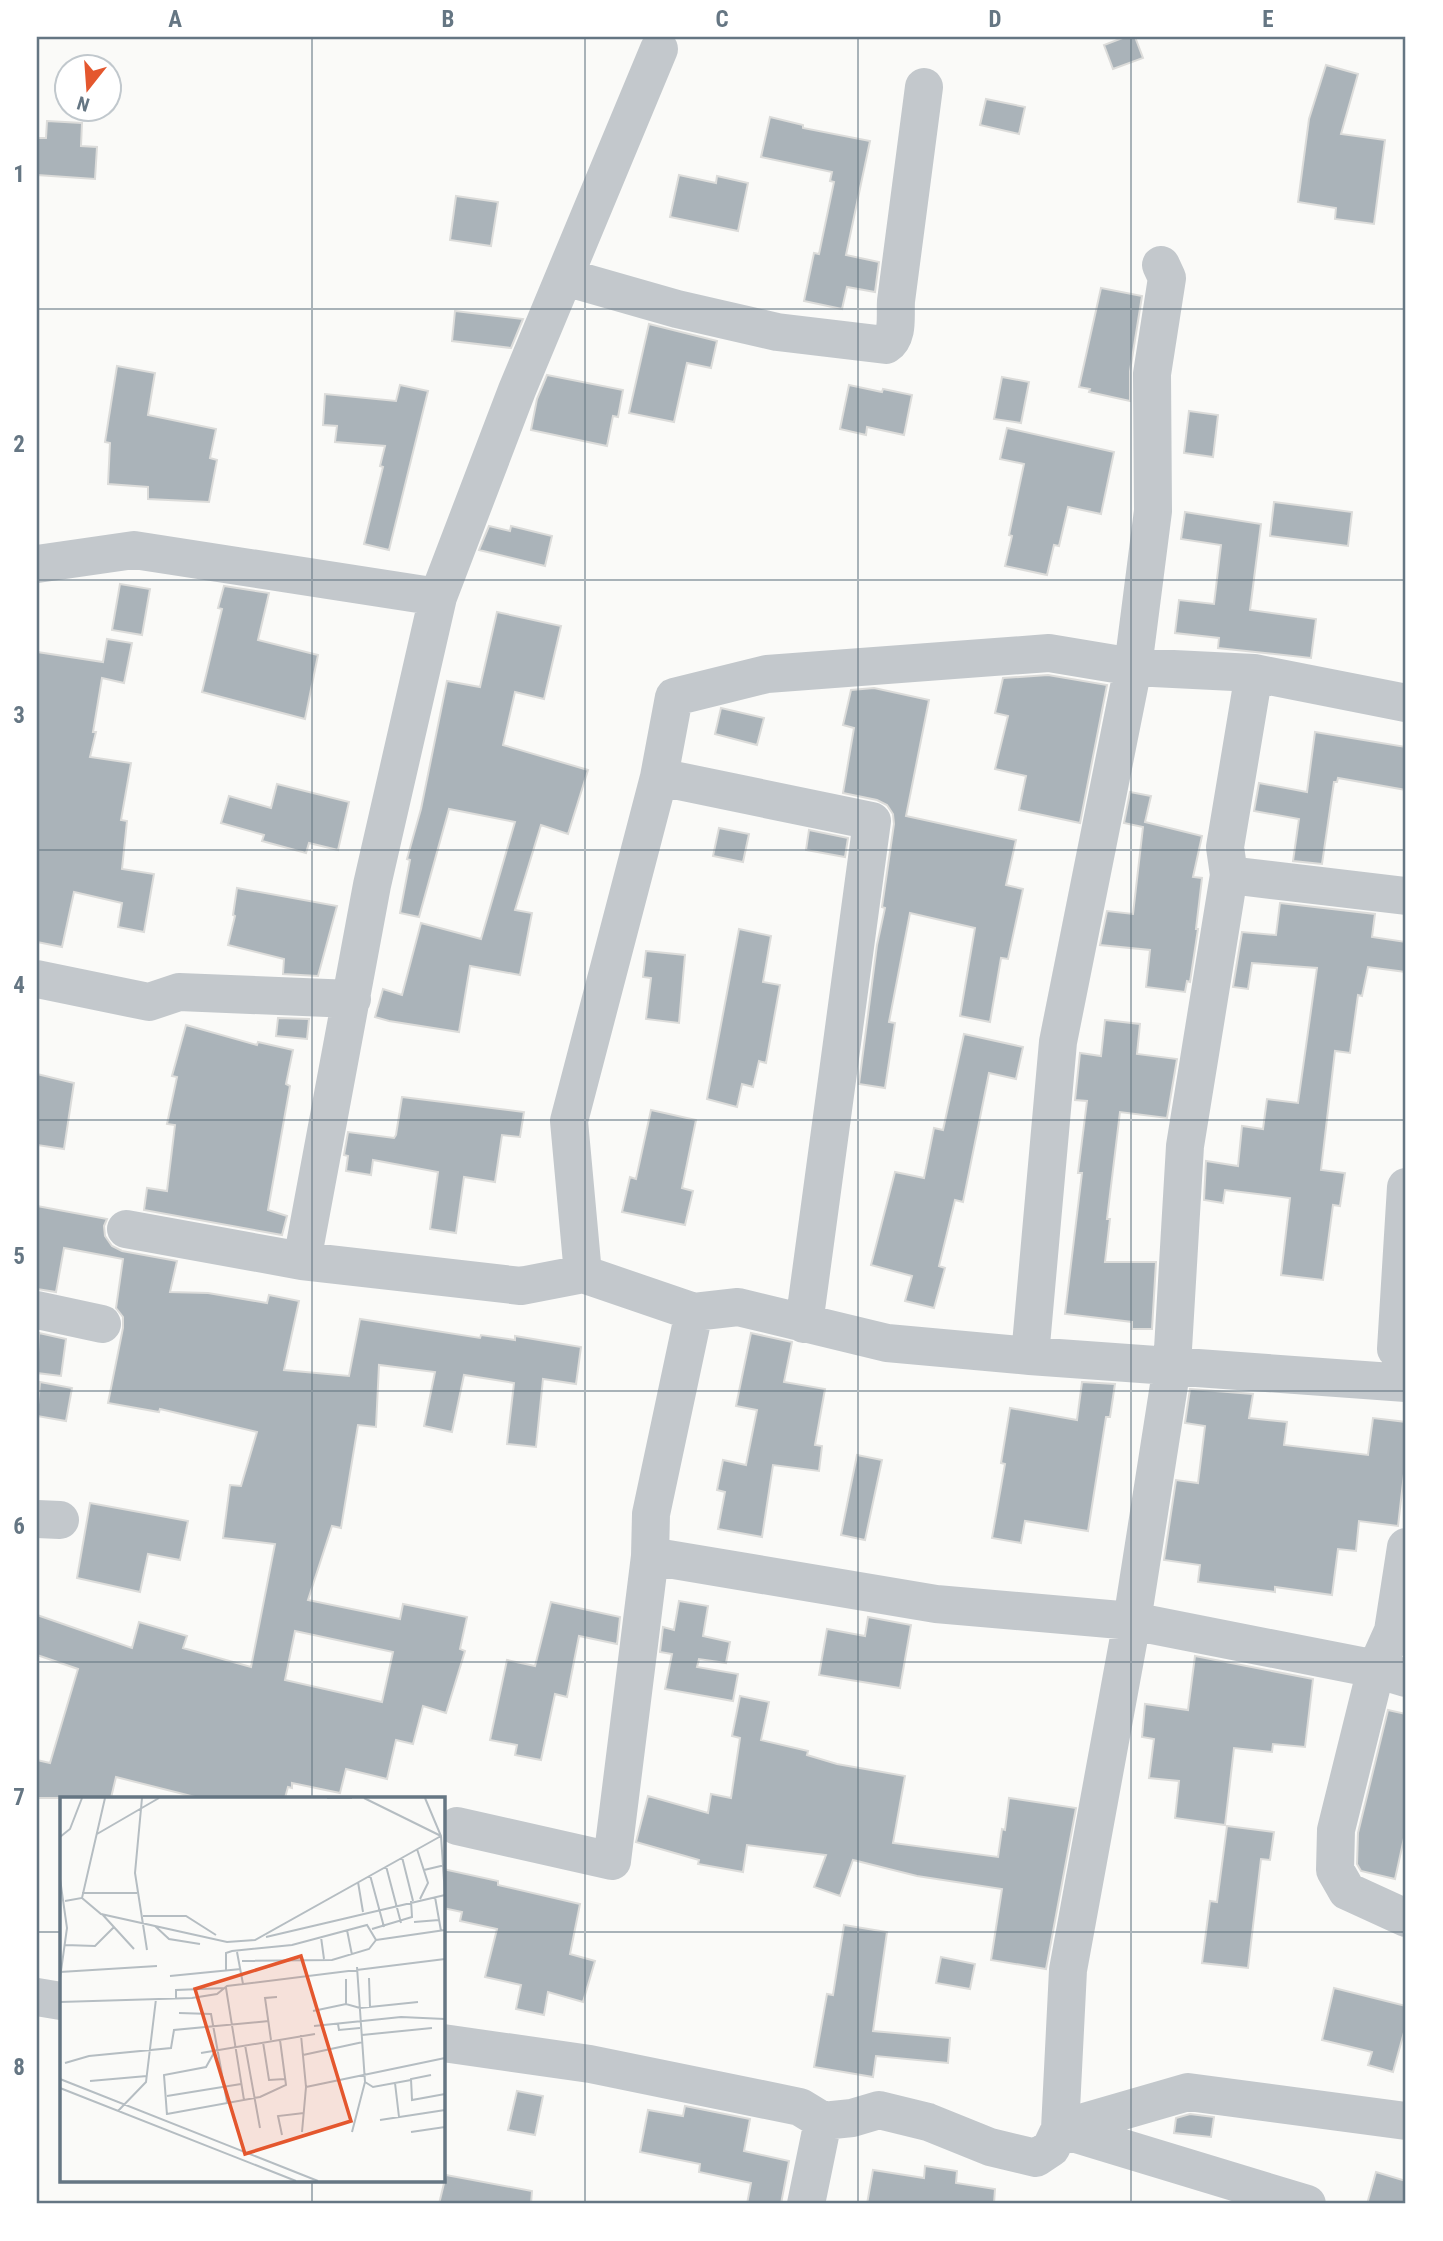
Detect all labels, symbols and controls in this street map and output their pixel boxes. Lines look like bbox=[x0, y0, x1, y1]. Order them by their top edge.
text: A bbox=[168, 6, 182, 33]
text: B bbox=[442, 6, 454, 33]
text: C bbox=[715, 6, 729, 33]
text: D bbox=[989, 6, 1002, 33]
text: E bbox=[1262, 6, 1274, 33]
north arrow bbox=[52, 52, 122, 122]
text: N bbox=[74, 91, 92, 116]
text: 1 bbox=[13, 161, 25, 188]
text: 2 bbox=[13, 431, 25, 458]
text: 3 bbox=[13, 702, 25, 729]
text: 4 bbox=[13, 972, 25, 999]
text: 5 bbox=[13, 1243, 25, 1270]
text: 6 bbox=[13, 1513, 25, 1540]
text: 7 bbox=[13, 1784, 25, 1811]
inset map bbox=[60, 1797, 444, 2182]
text: 8 bbox=[13, 2054, 25, 2081]

